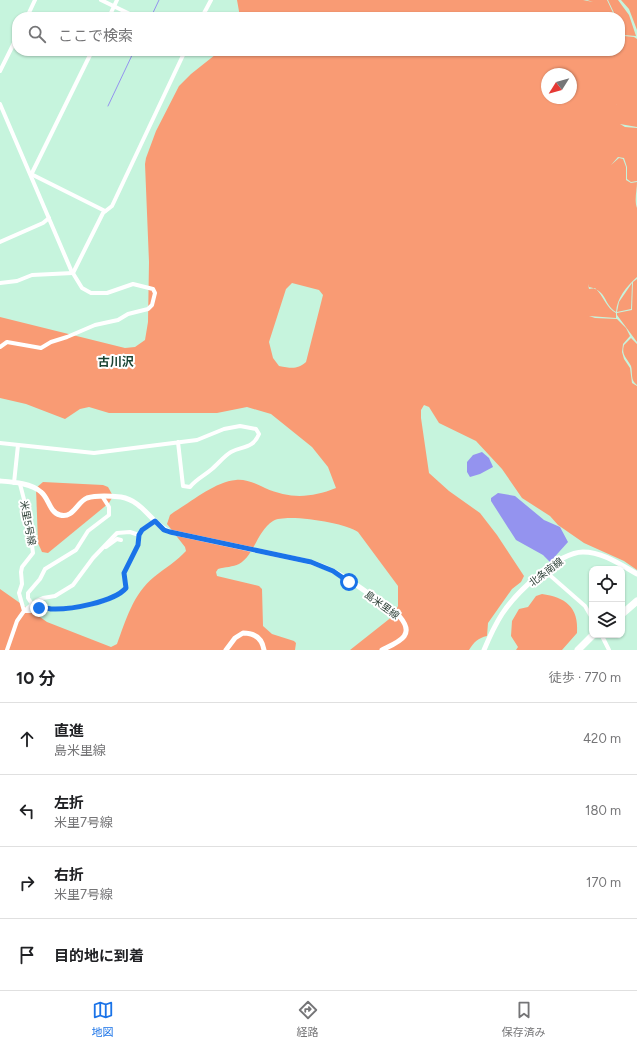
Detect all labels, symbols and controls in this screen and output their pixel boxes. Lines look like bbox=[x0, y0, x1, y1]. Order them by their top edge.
search box bbox=[12, 12, 625, 56]
icon: search bbox=[26, 23, 48, 45]
text: ここで検索 bbox=[58, 27, 133, 45]
north arrow bbox=[541, 68, 577, 104]
district label: 古川沢 bbox=[98, 355, 134, 369]
street label: 米里5号線 bbox=[17, 499, 39, 547]
street label: 北条南線 bbox=[526, 555, 566, 589]
map controls bbox=[589, 566, 625, 638]
button: locate bbox=[589, 566, 625, 602]
route start bbox=[340, 573, 358, 591]
street label: 島米里線 bbox=[362, 588, 402, 622]
route end bbox=[30, 599, 48, 617]
button: layers bbox=[589, 602, 625, 638]
text: 10 分 bbox=[16, 668, 55, 688]
text: 徒歩 · 770 m bbox=[549, 670, 621, 685]
text: 直進 bbox=[54, 722, 84, 740]
icon: ahead bbox=[16, 728, 38, 750]
text: 420 m bbox=[583, 731, 621, 746]
text: 島米里線 bbox=[54, 743, 106, 758]
text: 左折 bbox=[54, 794, 84, 812]
icon: left bbox=[16, 800, 38, 822]
text: 180 m bbox=[585, 803, 621, 818]
text: 米里7号線 bbox=[54, 815, 113, 830]
text: 右折 bbox=[54, 866, 84, 884]
icon: right bbox=[16, 872, 38, 894]
text: 170 m bbox=[586, 875, 621, 890]
text: 米里7号線 bbox=[54, 887, 113, 902]
icon: arrive bbox=[16, 944, 38, 966]
text: 目的地に到着 bbox=[54, 947, 144, 965]
tab: 地図 bbox=[92, 999, 114, 1039]
tab: 経路 bbox=[297, 999, 319, 1039]
tab: 保存済み bbox=[502, 999, 546, 1039]

